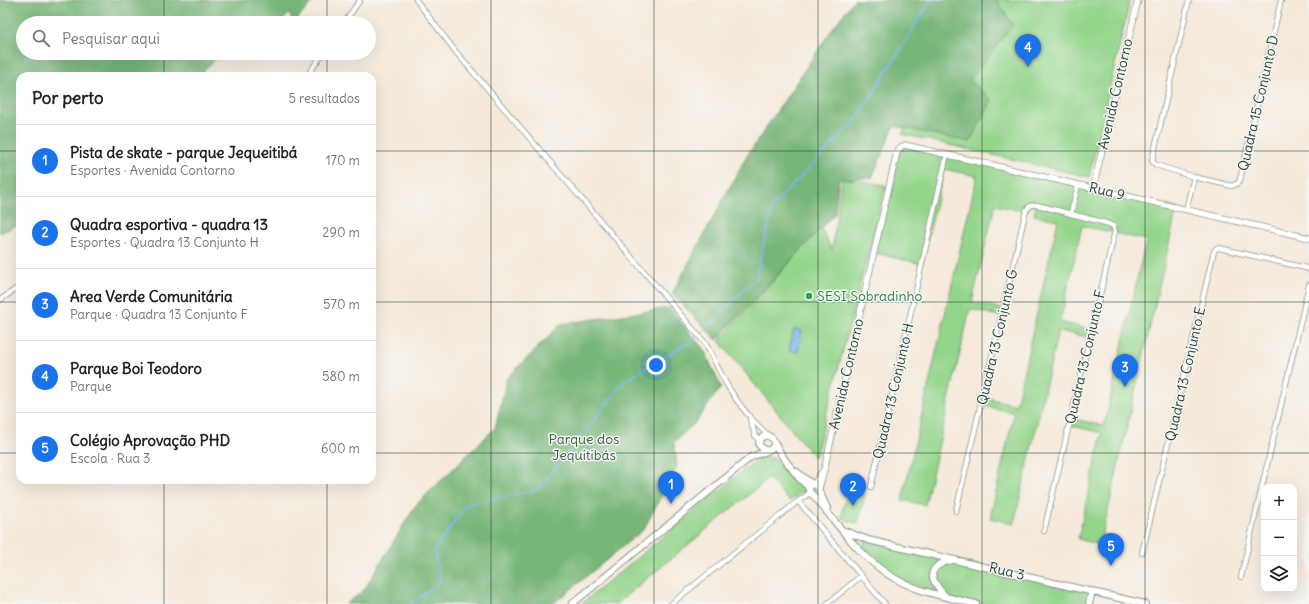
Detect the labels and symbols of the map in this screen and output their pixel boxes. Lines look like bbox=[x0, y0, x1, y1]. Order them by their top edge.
street label: Quadra 15 Conjunto D bbox=[1234, 33, 1282, 173]
pin: 4 bbox=[1015, 34, 1041, 67]
street label: Avenida Contorno bbox=[1093, 37, 1137, 151]
street label: Rua 9 bbox=[1087, 178, 1127, 204]
street label: Quadra 13 Conjunto G bbox=[973, 267, 1021, 407]
place label: SESI Sobradinho bbox=[817, 287, 923, 305]
street label: Quadra 13 Conjunto F bbox=[1061, 288, 1109, 426]
marker: SESI Sobradinho bbox=[804, 291, 814, 301]
street label: Quadra 13 Conjunto E bbox=[1161, 305, 1209, 443]
street label: Avenida Contorno bbox=[824, 317, 868, 431]
street label: Quadra 13 Conjunto H bbox=[869, 321, 917, 461]
pin: 3 bbox=[1112, 354, 1138, 387]
your location bbox=[646, 355, 666, 375]
park label: Parque dos Jequitibás bbox=[549, 430, 619, 464]
pin: 1 bbox=[658, 471, 684, 504]
pin: 2 bbox=[840, 473, 866, 506]
pin: 5 bbox=[1098, 533, 1124, 566]
street label: Rua 3 bbox=[987, 558, 1027, 584]

